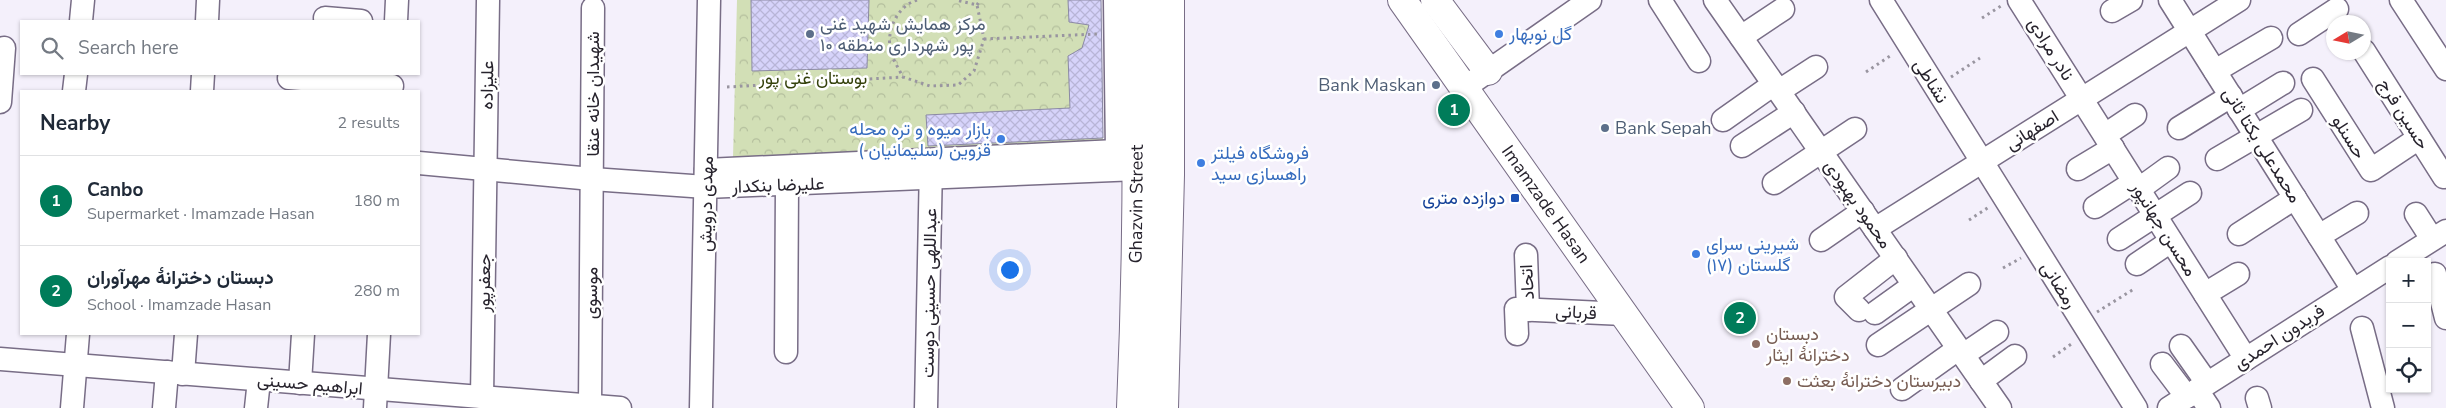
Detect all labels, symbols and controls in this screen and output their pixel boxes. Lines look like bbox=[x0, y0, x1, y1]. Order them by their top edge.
place label: مرکز همایش شهید غنی پور شهرداری منطقه ۱۰ bbox=[820, 12, 986, 57]
street label: نادر مرادی bbox=[2022, 13, 2080, 85]
north arrow bbox=[2326, 15, 2371, 60]
search box bbox=[20, 20, 420, 75]
place label: گل نوبهار bbox=[1508, 22, 1572, 46]
marker: مرکز همایش شهید غنی پور شهرداری منطقه ۱۰ bbox=[804, 28, 816, 40]
marker: گل نوبهار bbox=[1493, 28, 1505, 40]
street label: شهیدان خانه‌ عنقا bbox=[581, 31, 605, 157]
icon: search bbox=[38, 34, 66, 62]
text: Search here bbox=[78, 35, 179, 61]
street label: نشاطی bbox=[1908, 54, 1954, 108]
street label: علیزاده bbox=[475, 60, 499, 110]
park label: بوستان غنی پور bbox=[758, 66, 867, 90]
place label: Bank Maskan bbox=[1318, 73, 1426, 97]
street label: حسین فرج bbox=[2373, 74, 2435, 154]
marker: Bank Maskan bbox=[1430, 79, 1442, 91]
street label: محمدعلی یکتا ثانی bbox=[2217, 83, 2307, 207]
pin: 1 bbox=[1438, 91, 1470, 129]
street label: اصفهانی bbox=[2001, 104, 2063, 156]
text: Nearby bbox=[40, 109, 110, 137]
street label: حسنلو bbox=[2326, 111, 2372, 163]
text: 2 results bbox=[338, 112, 400, 134]
place label: Bank Sepah bbox=[1615, 116, 1711, 140]
place label: بازار میوه و تره محله قزوین (سلیمانیان ) bbox=[849, 117, 991, 162]
marker: Bank Sepah bbox=[1599, 122, 1611, 134]
marker: بازار میوه و تره محله قزوین (سلیمانیان ) bbox=[995, 133, 1007, 145]
street label: Imamzade Hasan bbox=[1496, 140, 1596, 268]
place label: فروشگاه فیلتر راهسازی سید bbox=[1210, 141, 1309, 186]
street label: Ghazvin Street bbox=[1124, 144, 1149, 264]
street label: محمود بهبودی bbox=[1819, 155, 1897, 253]
street label: مهدی درویش bbox=[693, 156, 719, 252]
marker: فروشگاه فیلتر راهسازی سید bbox=[1195, 157, 1207, 169]
street label: علیرضا بنکدار bbox=[730, 171, 825, 199]
street label: محسن جهانپور bbox=[2125, 176, 2203, 281]
text: Canbo bbox=[87, 177, 143, 203]
place label: دوازده متری bbox=[1422, 186, 1505, 210]
text: 1 bbox=[51, 190, 61, 212]
text: 180 m bbox=[353, 190, 400, 212]
marker: دوازده متری bbox=[1509, 192, 1521, 204]
text: Supermarket · Imamzade Hasan bbox=[87, 203, 315, 225]
street label: عبداللهی حسینی دوست bbox=[916, 208, 942, 378]
place label: شیرینی سرای گلستان (۱۷) bbox=[1706, 232, 1799, 277]
marker: شیرینی سرای گلستان (۱۷) bbox=[1690, 248, 1702, 260]
street label: جعفرپور bbox=[471, 253, 497, 314]
your location bbox=[997, 257, 1023, 283]
street label: رمضانی bbox=[2035, 257, 2083, 313]
map controls bbox=[2386, 258, 2431, 393]
button: + bbox=[2386, 258, 2431, 303]
street label: اتحاد bbox=[1514, 264, 1540, 300]
text: دبستان دخترانهٔ مهرآوران bbox=[87, 265, 274, 291]
street label: موسوی bbox=[579, 267, 603, 319]
text: 2 bbox=[51, 280, 61, 302]
text: 280 m bbox=[353, 280, 400, 302]
text: School · Imamzade Hasan bbox=[87, 294, 271, 316]
street label: قربانی bbox=[1555, 299, 1597, 325]
pin: 2 bbox=[1724, 299, 1756, 337]
street label: فریدون احمدی bbox=[2229, 299, 2329, 375]
button: − bbox=[2386, 303, 2431, 348]
place label: دبستان دخترانهٔ ایثار bbox=[1765, 322, 1850, 367]
marker: دبستان دخترانهٔ ایثار bbox=[1750, 338, 1762, 350]
button: locate bbox=[2386, 348, 2431, 393]
street label: ابراهیم حسینی bbox=[256, 367, 364, 401]
place label: دبیرستان دخترانهٔ بعثت bbox=[1797, 369, 1961, 393]
marker: دبیرستان دخترانهٔ بعثت bbox=[1781, 375, 1793, 387]

